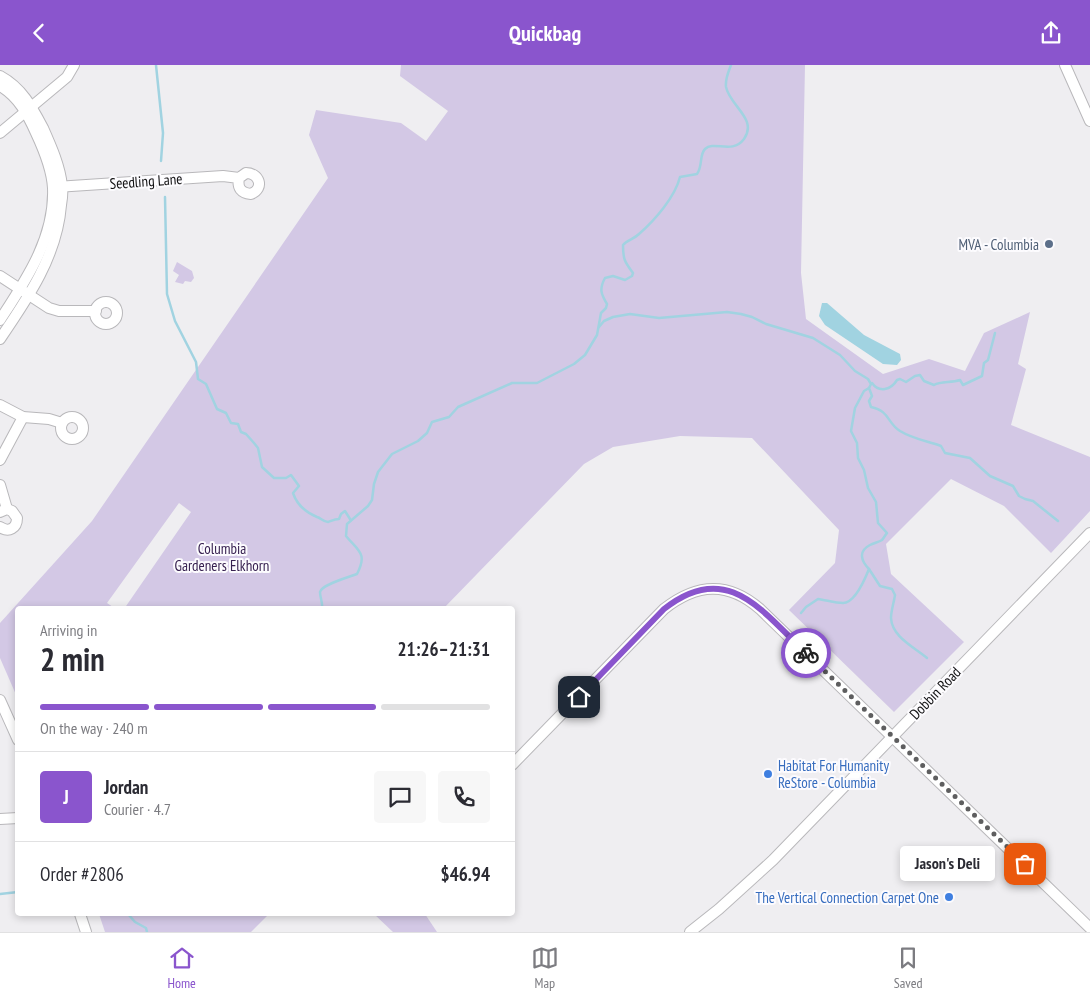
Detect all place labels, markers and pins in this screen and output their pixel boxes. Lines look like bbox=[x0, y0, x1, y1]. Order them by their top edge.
place label: MVA - Columbia bbox=[958, 235, 1039, 254]
marker: MVA - Columbia bbox=[1043, 238, 1055, 250]
pin bbox=[558, 676, 600, 718]
place label: Habitat For Humanity ReStore - Columbia bbox=[778, 756, 889, 792]
marker: Habitat For Humanity ReStore - Columbia bbox=[762, 768, 774, 780]
pin bbox=[1004, 843, 1046, 885]
callout: Jason's Deli bbox=[900, 847, 995, 881]
place label: The Vertical Connection Carpet One bbox=[755, 888, 939, 907]
marker: The Vertical Connection Carpet One bbox=[943, 891, 955, 903]

